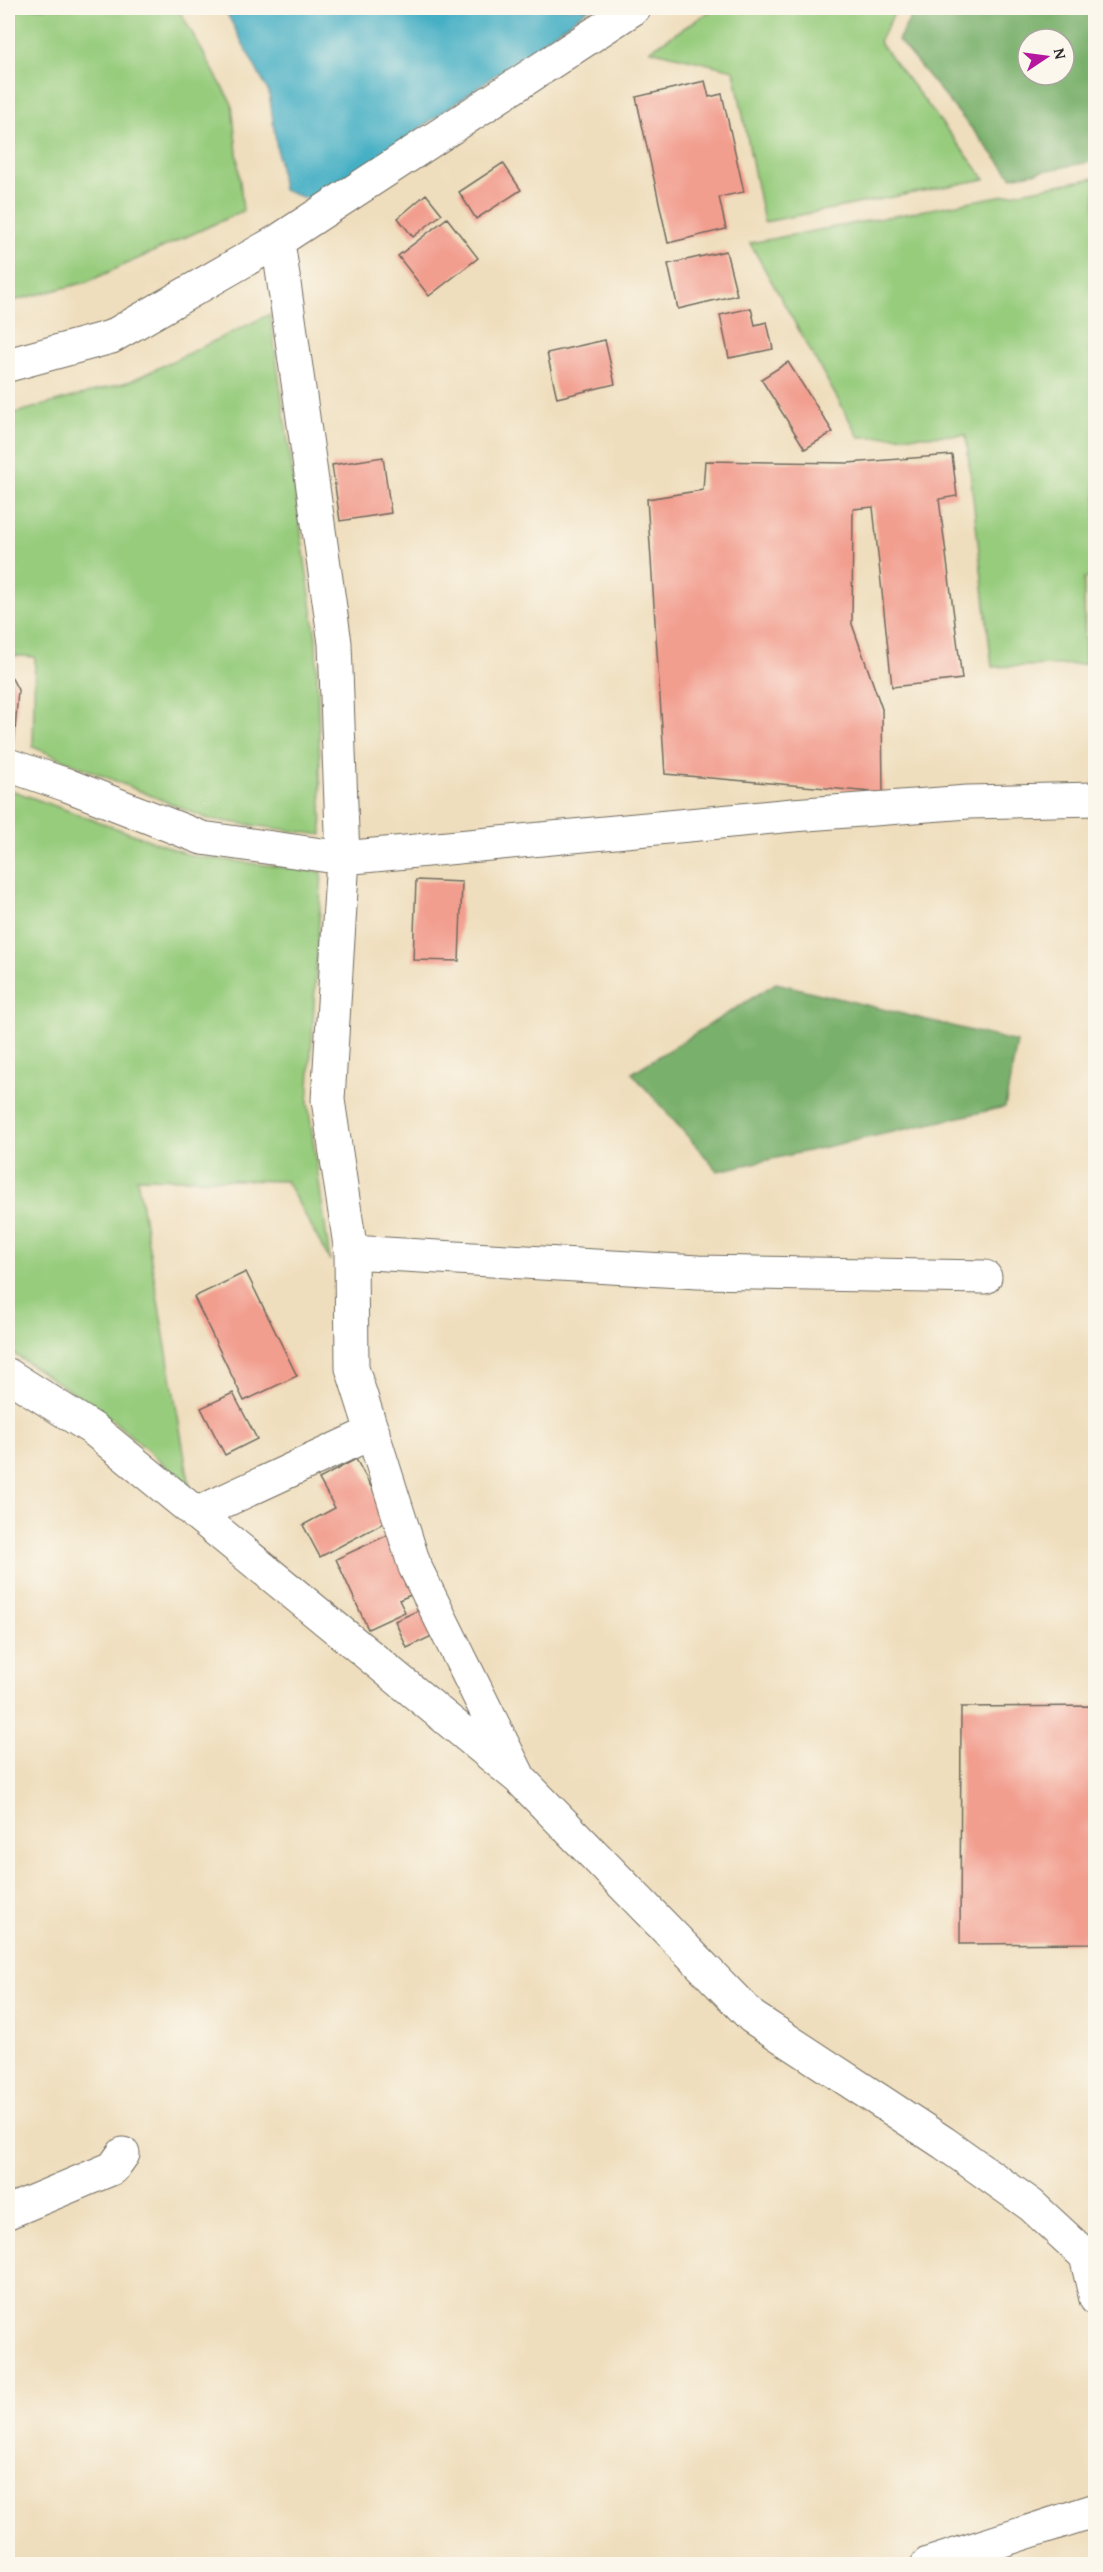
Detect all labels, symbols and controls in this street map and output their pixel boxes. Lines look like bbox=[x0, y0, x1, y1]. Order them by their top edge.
north arrow bbox=[1016, 27, 1076, 87]
text: N bbox=[1048, 46, 1074, 62]

